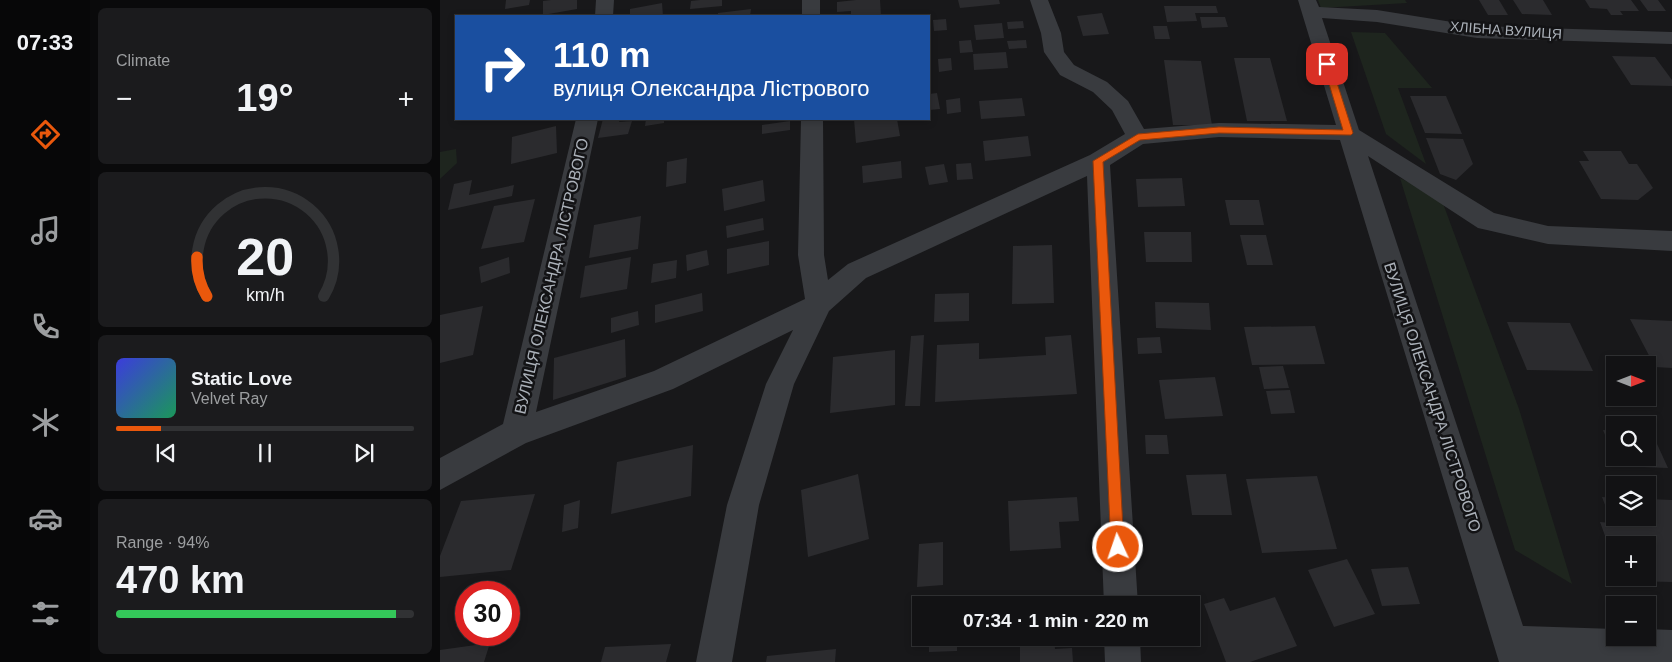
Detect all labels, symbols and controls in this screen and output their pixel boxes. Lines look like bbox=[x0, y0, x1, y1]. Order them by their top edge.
street label: ХЛІБНА ВУЛИЦЯ bbox=[1450, 18, 1562, 42]
text: 07:33 bbox=[17, 30, 73, 55]
icon: right bbox=[470, 35, 535, 100]
text: 110 m bbox=[553, 35, 650, 74]
pin bbox=[1306, 43, 1348, 85]
icon: arrive bbox=[1313, 50, 1341, 78]
text: Climate bbox=[116, 52, 170, 69]
text: вулиця Олександра Лістрового bbox=[553, 76, 869, 101]
text: 19° bbox=[236, 77, 294, 119]
text: − bbox=[116, 83, 132, 114]
text: + bbox=[398, 83, 414, 114]
icon: directions bbox=[28, 117, 63, 152]
street label: ВУЛИЦЯ ОЛЕКСАНДРА ЛІСТРОВОГО bbox=[511, 137, 592, 416]
icon: music bbox=[28, 213, 63, 248]
text: 20 bbox=[236, 228, 294, 286]
street label: ВУЛИЦЯ ОЛЕКСАНДРА ЛІСТРОВОГО bbox=[1381, 260, 1484, 534]
text: km/h bbox=[246, 285, 284, 305]
icon: phone bbox=[28, 309, 63, 344]
north arrow bbox=[1606, 356, 1656, 406]
map controls bbox=[1606, 356, 1656, 646]
text: Static Love bbox=[191, 368, 292, 389]
text: Velvet Ray bbox=[191, 390, 267, 407]
icon: climate bbox=[28, 405, 63, 440]
button: search bbox=[1606, 416, 1656, 466]
icon: previous bbox=[152, 439, 180, 467]
icon: pause bbox=[251, 439, 279, 467]
icon: next bbox=[350, 439, 378, 467]
button: layers bbox=[1606, 476, 1656, 526]
icon: car bbox=[28, 501, 63, 536]
position arrow bbox=[1091, 520, 1143, 572]
text: Range · 94% bbox=[116, 534, 209, 551]
button: + bbox=[1606, 536, 1656, 586]
text: 470 km bbox=[116, 559, 245, 601]
speed limit sign: 30 bbox=[455, 581, 520, 646]
icon: filters bbox=[28, 596, 63, 631]
button: − bbox=[1606, 596, 1656, 646]
text: 07:34 · 1 min · 220 m bbox=[963, 610, 1149, 631]

